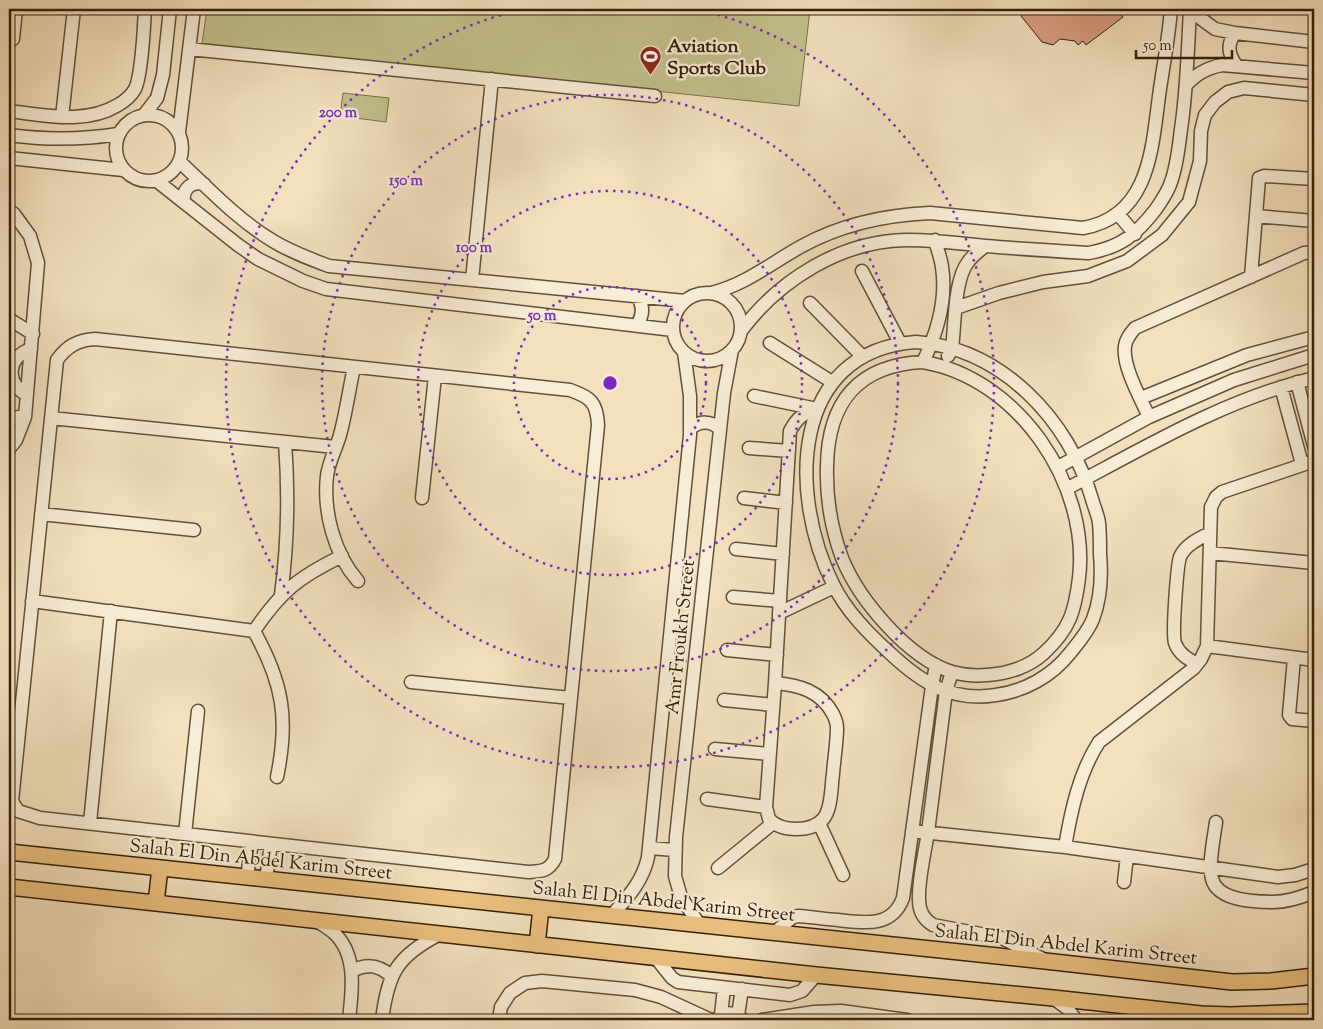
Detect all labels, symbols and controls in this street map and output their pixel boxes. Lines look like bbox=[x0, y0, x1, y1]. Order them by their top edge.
scale bar bbox=[1136, 28, 1232, 60]
place label: Aviation Sports Club bbox=[667, 34, 767, 83]
text: 50 m bbox=[1142, 36, 1172, 57]
sports icon: Aviation Sports Club bbox=[639, 44, 663, 75]
text: 200 m bbox=[319, 103, 358, 124]
text: 150 m bbox=[389, 171, 423, 192]
text: 100 m bbox=[456, 238, 493, 259]
text: 50 m bbox=[527, 306, 557, 327]
centre of rings bbox=[601, 374, 619, 392]
street label: Amr Froukh Street bbox=[660, 558, 703, 716]
street label: Salah El Din Abdel Karim Street bbox=[128, 833, 394, 888]
street label: Salah El Din Abdel Karim Street bbox=[531, 875, 797, 930]
street label: Salah El Din Abdel Karim Street bbox=[933, 918, 1199, 973]

